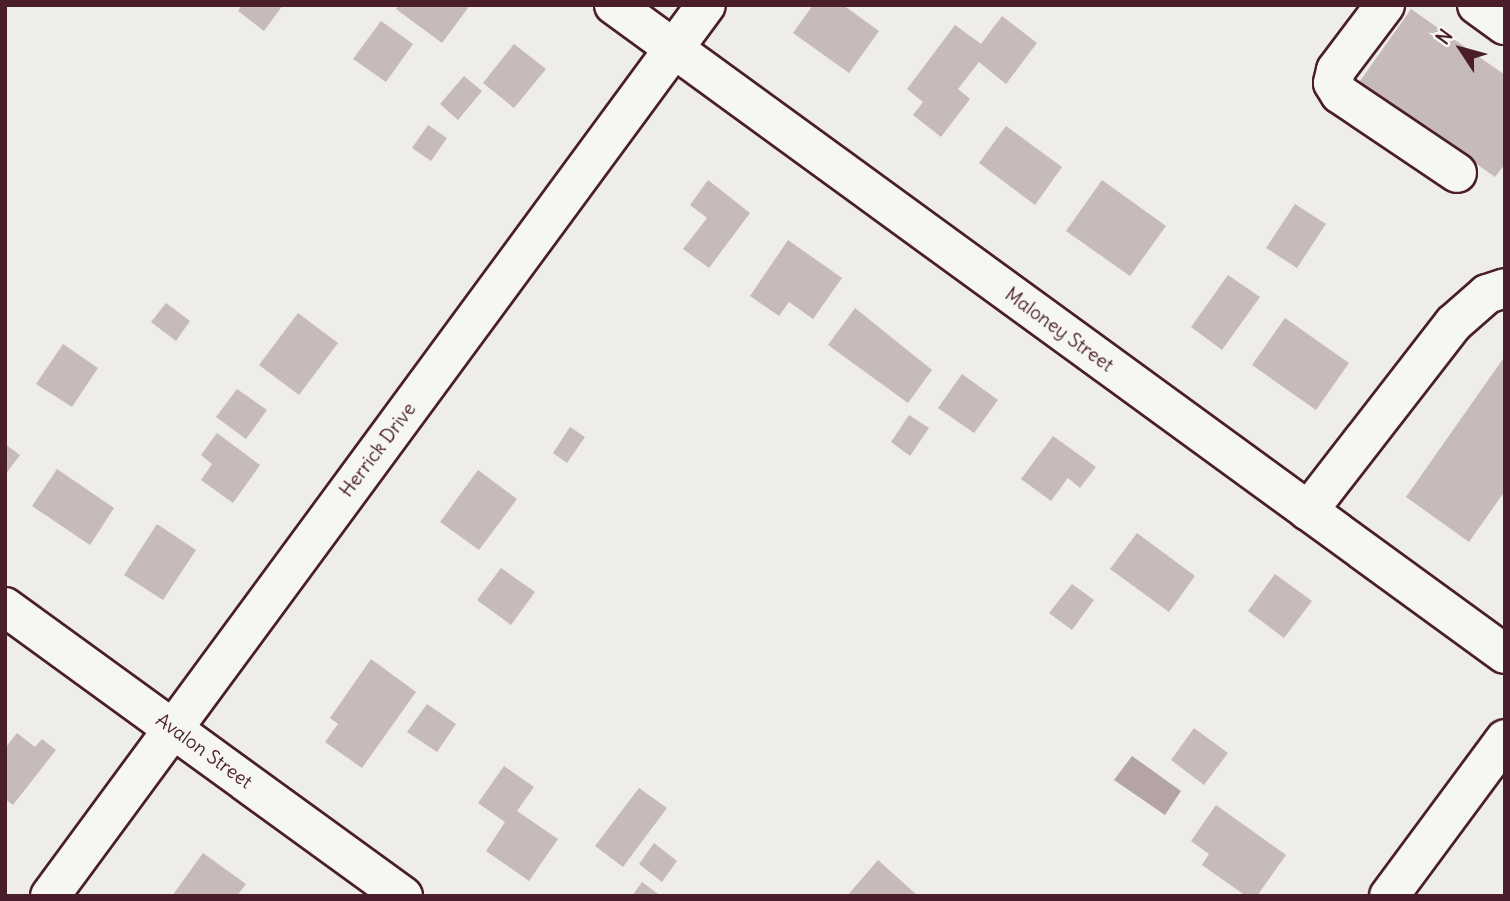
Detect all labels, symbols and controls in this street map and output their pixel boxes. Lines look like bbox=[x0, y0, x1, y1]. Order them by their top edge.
north arrow bbox=[1426, 14, 1496, 84]
text: N bbox=[1430, 24, 1458, 49]
street label: Maloney Street bbox=[1000, 283, 1118, 377]
street label: Herrick Drive bbox=[335, 398, 421, 502]
street label: Avalon Street bbox=[152, 709, 256, 793]

